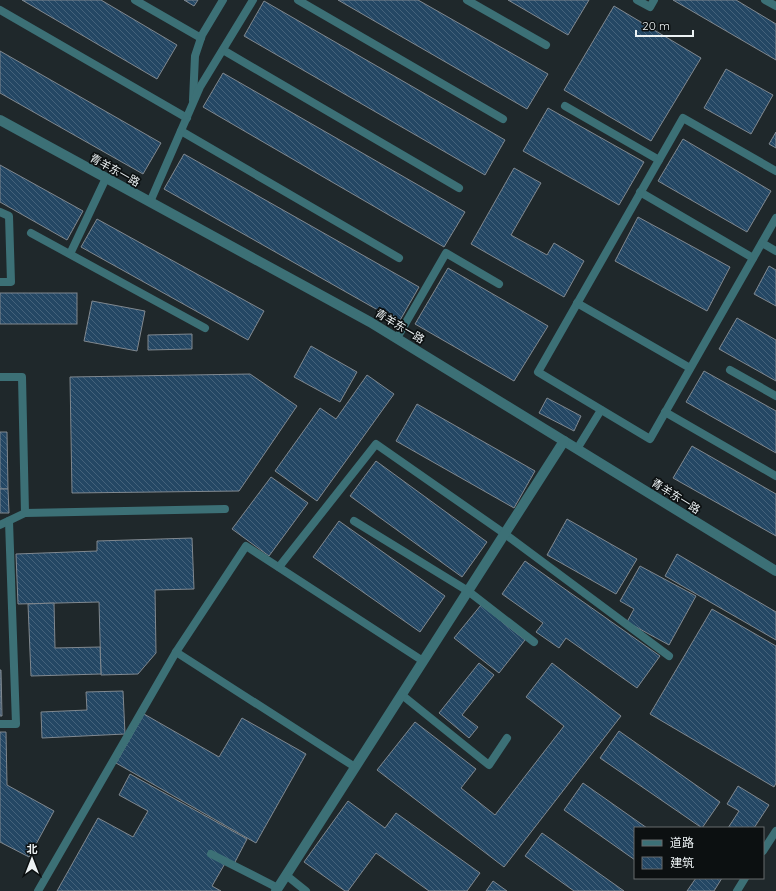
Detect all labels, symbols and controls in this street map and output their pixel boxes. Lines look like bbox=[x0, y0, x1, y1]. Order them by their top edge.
scale bar bbox=[636, 12, 693, 38]
text: 20 m bbox=[642, 18, 670, 33]
street label: 青羊东一路 bbox=[88, 151, 142, 189]
street label: 青羊东一路 bbox=[373, 306, 427, 346]
street label: 青羊东一路 bbox=[649, 475, 703, 517]
legend bbox=[634, 827, 764, 879]
text: 道路 bbox=[670, 835, 694, 850]
north arrow bbox=[12, 839, 52, 879]
text: 北 bbox=[27, 842, 38, 856]
text: 建筑 bbox=[670, 855, 694, 870]

